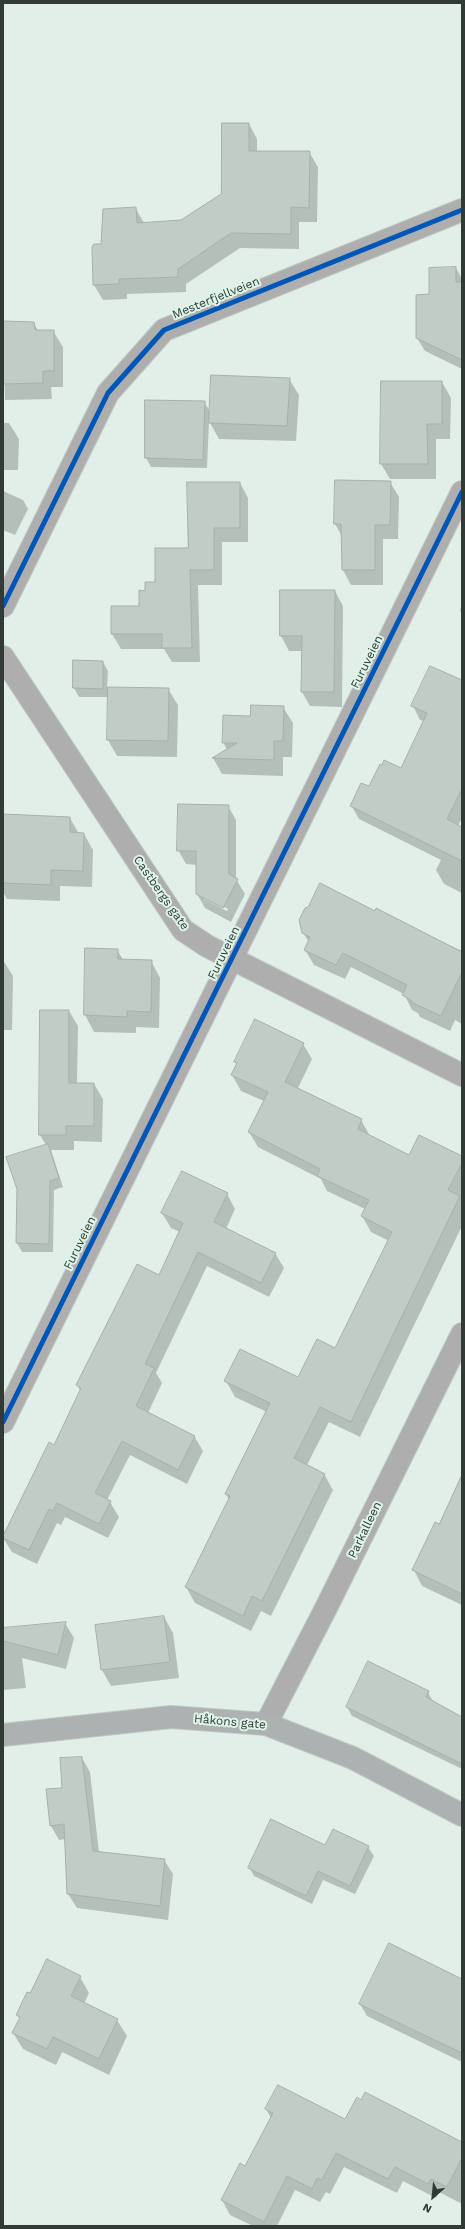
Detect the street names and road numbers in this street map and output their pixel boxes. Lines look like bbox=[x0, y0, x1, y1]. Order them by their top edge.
street label: Mesterfjellveien bbox=[170, 274, 262, 322]
street label: Furuveien bbox=[348, 633, 386, 691]
street label: Castbergs gate bbox=[130, 853, 192, 933]
street label: Furuveien bbox=[205, 924, 243, 982]
street label: Furuveien bbox=[61, 1214, 99, 1272]
street label: Parkalleen bbox=[345, 1499, 385, 1561]
street label: Håkons gate bbox=[193, 1712, 267, 1732]

